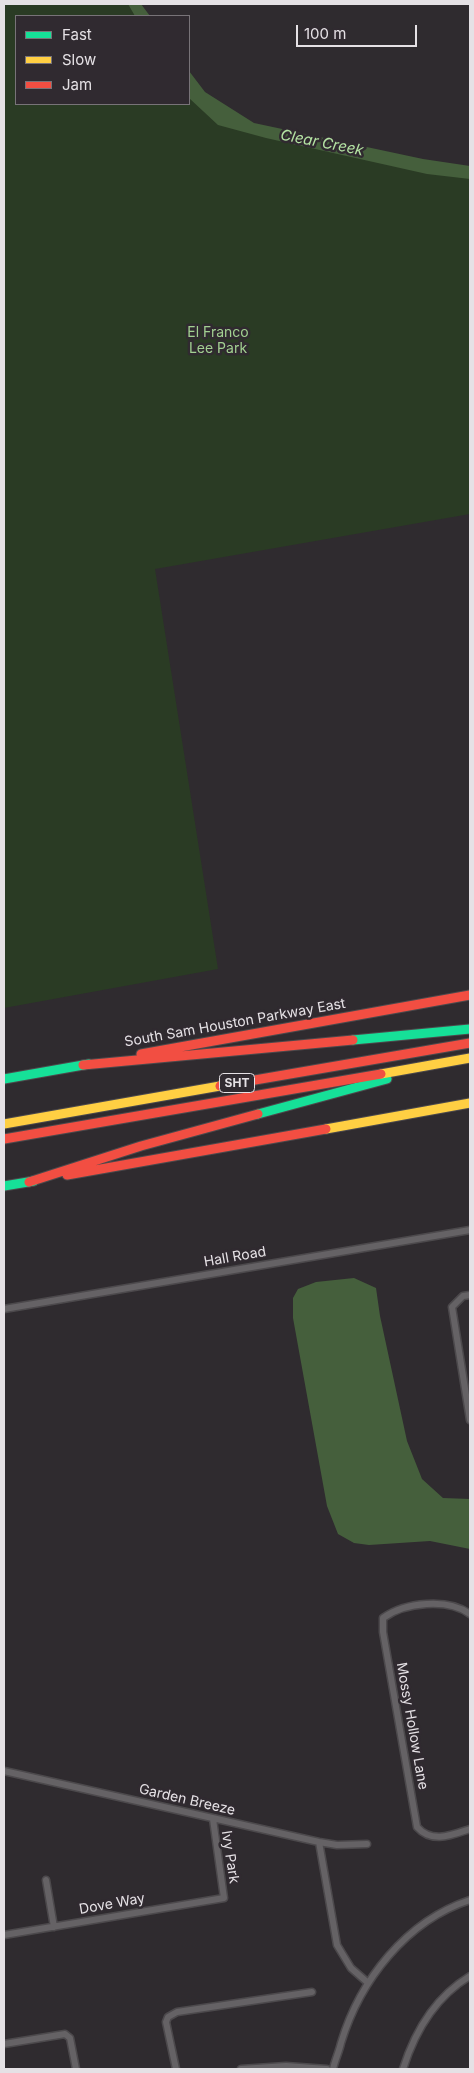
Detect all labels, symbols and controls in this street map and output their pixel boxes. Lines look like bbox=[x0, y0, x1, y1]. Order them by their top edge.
legend bbox=[15, 15, 190, 105]
scale bar bbox=[299, 15, 420, 47]
text: 100 m bbox=[304, 24, 346, 43]
text: Fast bbox=[62, 25, 92, 44]
text: Slow bbox=[62, 50, 96, 69]
text: Jam bbox=[62, 75, 92, 94]
water label: Clear Creek bbox=[279, 126, 365, 160]
park label: El Franco Lee Park bbox=[187, 325, 249, 358]
street label: South Sam Houston Parkway East bbox=[123, 995, 347, 1051]
road number: SHT bbox=[220, 1074, 254, 1092]
street label: Hall Road bbox=[203, 1243, 267, 1271]
street label: Mossy Hollow Lane bbox=[393, 1661, 431, 1791]
street label: Garden Breeze bbox=[137, 1781, 237, 1819]
street label: Ivy Park bbox=[218, 1829, 242, 1885]
street label: Dove Way bbox=[78, 1890, 146, 1918]

